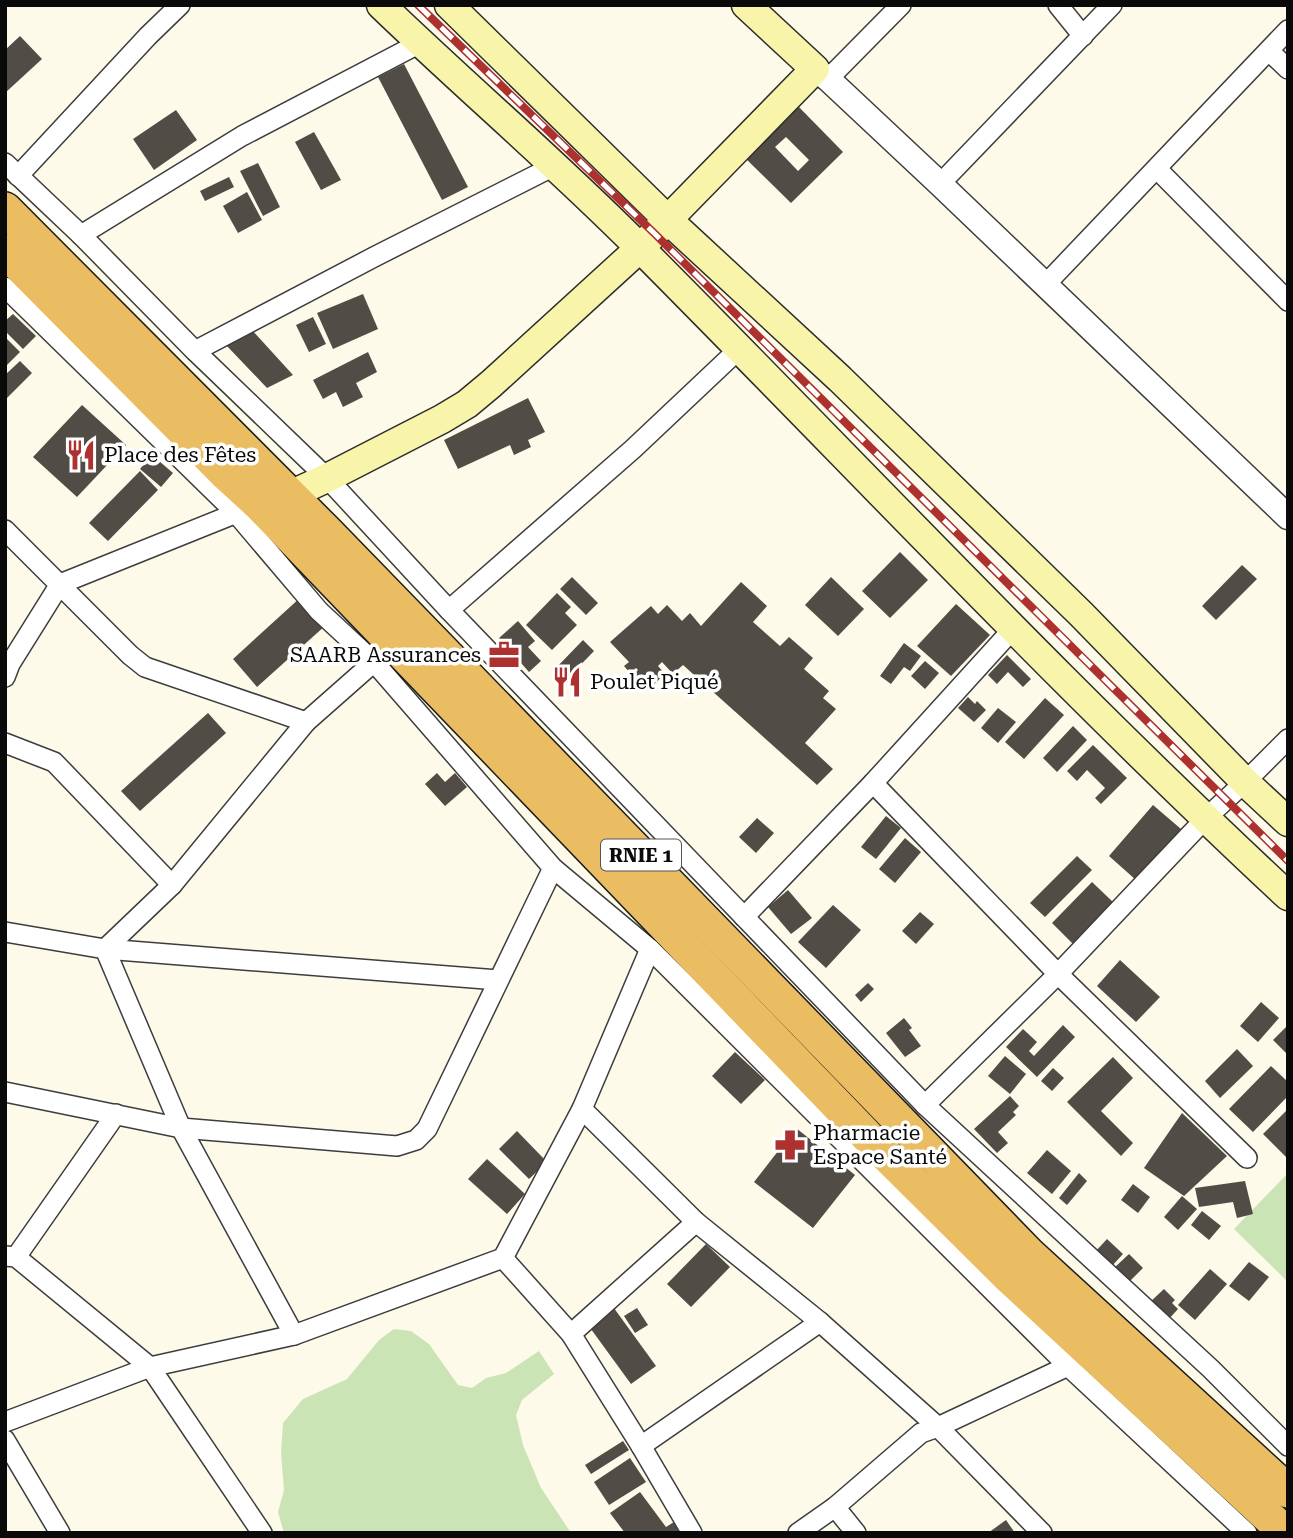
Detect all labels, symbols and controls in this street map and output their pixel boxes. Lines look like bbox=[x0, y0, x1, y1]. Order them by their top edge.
restaurant icon: Place des Fêtes bbox=[64, 438, 98, 472]
place label: Place des Fêtes bbox=[104, 443, 256, 467]
office icon: SAARB Assurances bbox=[487, 638, 521, 672]
place label: SAARB Assurances bbox=[290, 643, 481, 667]
restaurant icon: Poulet Piqué bbox=[550, 665, 584, 699]
place label: Poulet Piqué bbox=[590, 670, 718, 694]
road number: RNIE 1 bbox=[601, 840, 681, 870]
place label: Pharmacie Espace Santé bbox=[813, 1121, 947, 1169]
pharmacy icon: Pharmacie Espace Santé bbox=[773, 1128, 807, 1162]

